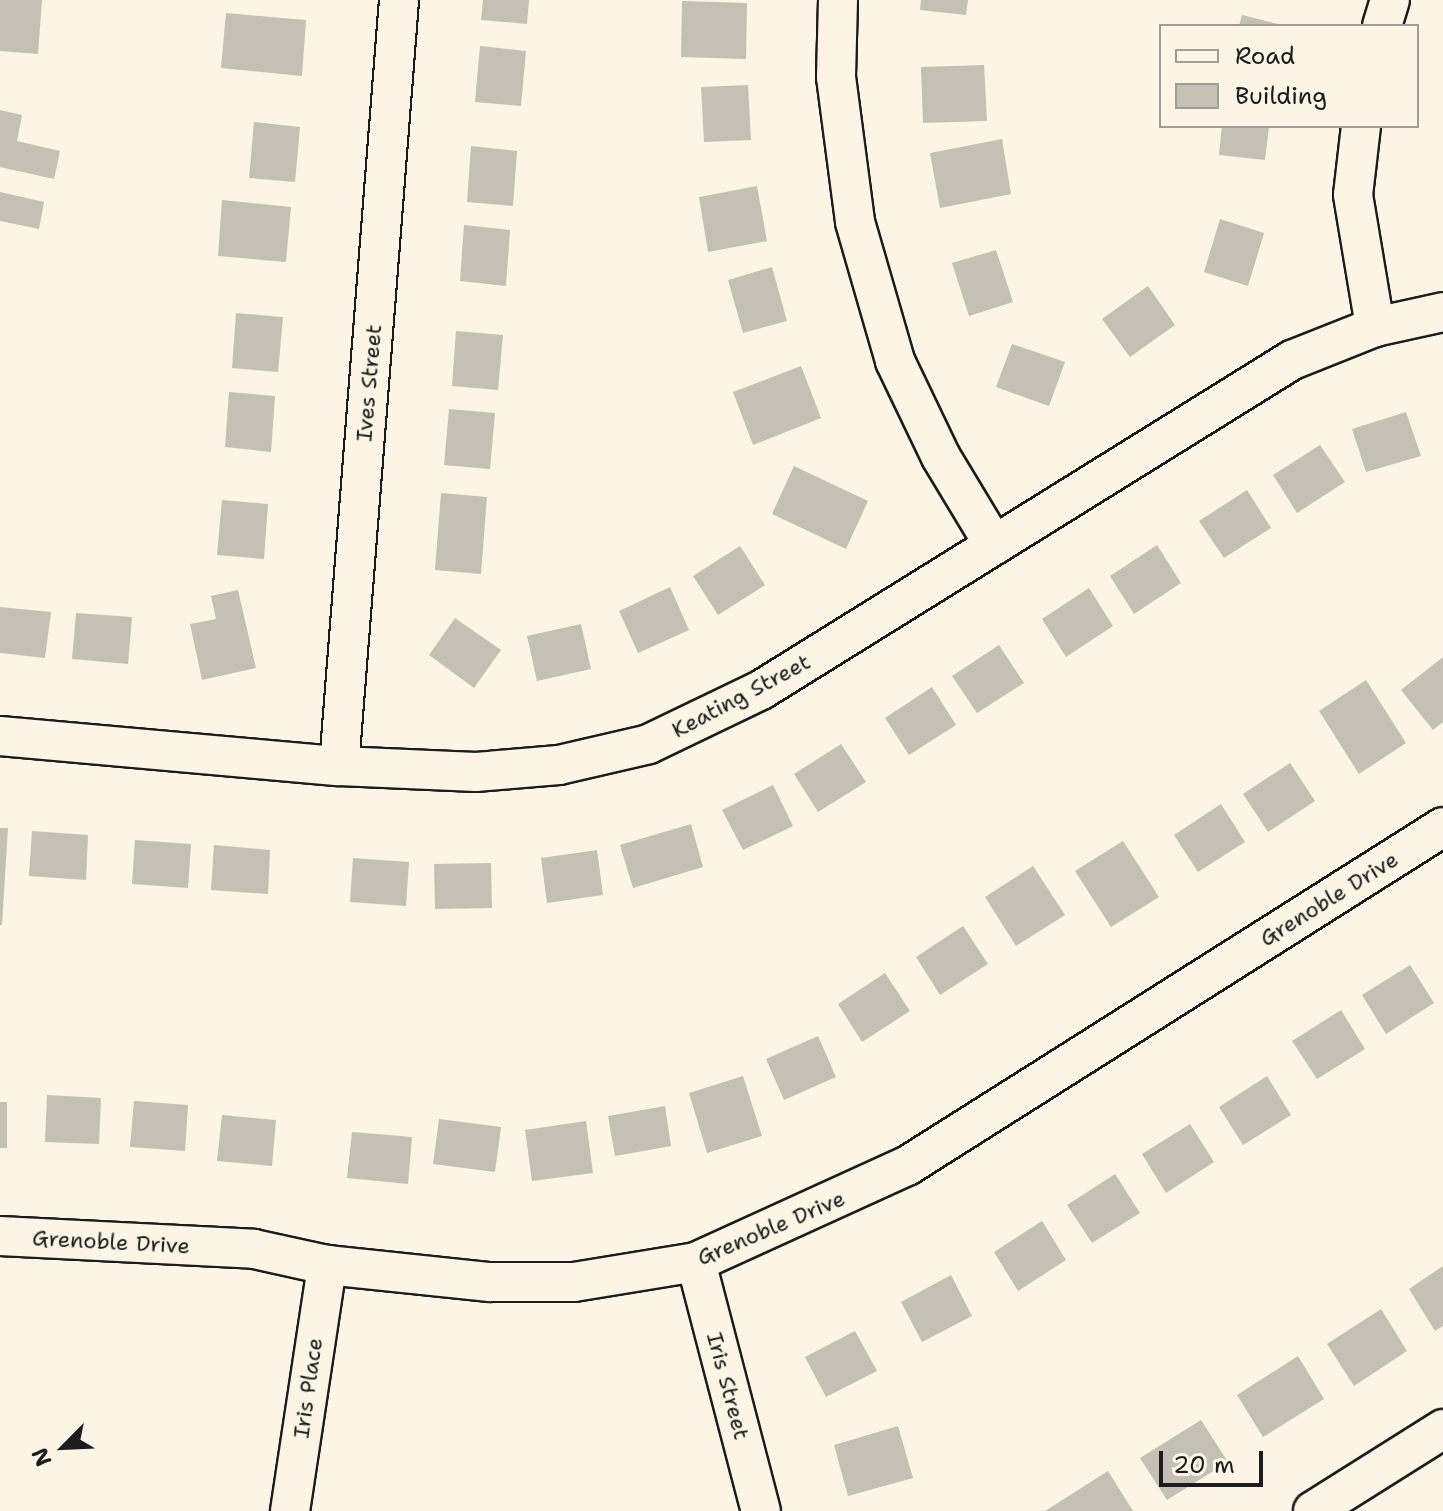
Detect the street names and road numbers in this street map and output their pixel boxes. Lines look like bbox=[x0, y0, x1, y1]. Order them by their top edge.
street label: Ives Street bbox=[351, 323, 387, 443]
street label: Keating Street bbox=[667, 648, 815, 744]
street label: Grenoble Drive bbox=[1255, 846, 1403, 952]
street label: Grenoble Drive bbox=[693, 1185, 849, 1271]
street label: Grenoble Drive bbox=[31, 1225, 191, 1259]
street label: Iris Street bbox=[701, 1330, 755, 1442]
street label: Iris Place bbox=[288, 1336, 328, 1440]

